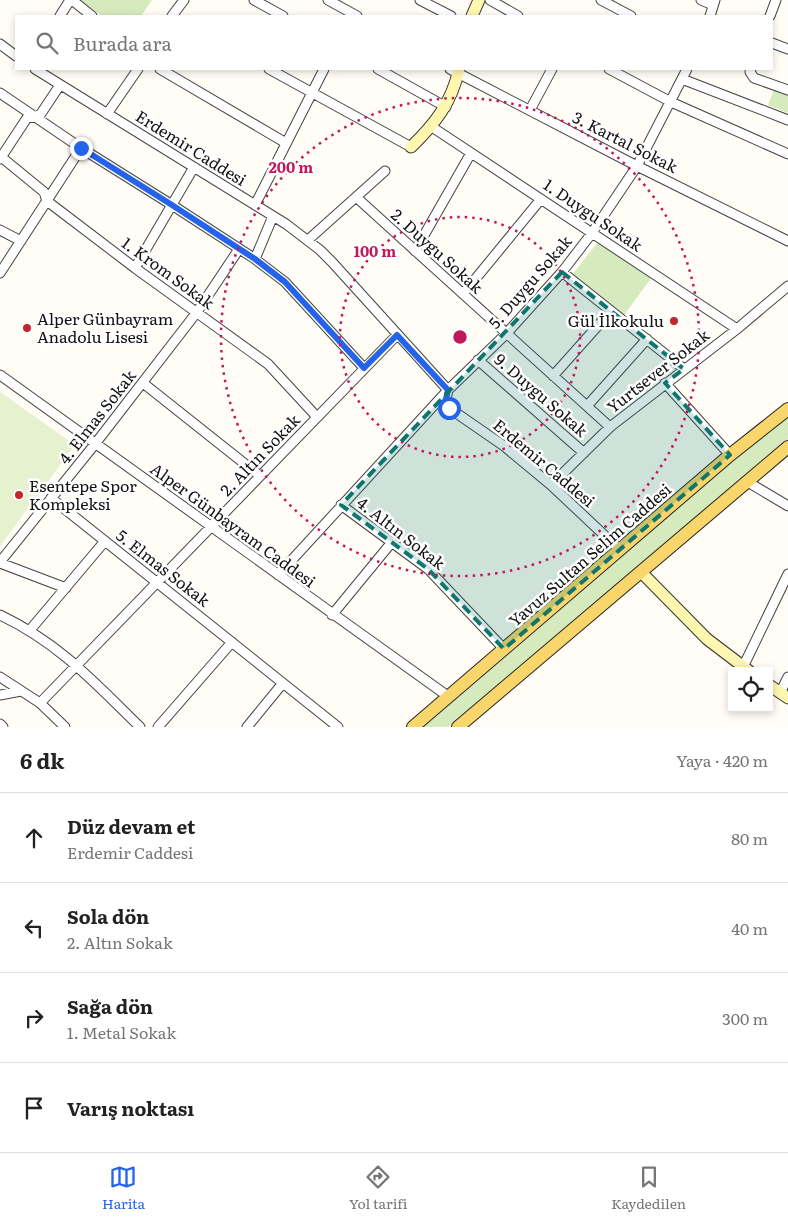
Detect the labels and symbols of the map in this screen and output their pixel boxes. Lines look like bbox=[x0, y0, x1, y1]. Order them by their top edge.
street label: Erdemir Caddesi bbox=[132, 103, 252, 191]
street label: 3. Kartal Sokak bbox=[569, 104, 683, 178]
route end bbox=[70, 137, 93, 160]
text: 200 m bbox=[269, 155, 313, 178]
street label: 1. Duygu Sokak bbox=[539, 172, 648, 256]
street label: 2. Duygu Sokak bbox=[386, 202, 489, 298]
street label: 5. Duygu Sokak bbox=[482, 229, 577, 333]
street label: 1. Krom Sokak bbox=[117, 230, 220, 314]
text: 100 m bbox=[354, 239, 396, 262]
place label: Alper Günbayram Anadolu Lisesi bbox=[37, 306, 174, 348]
place label: Gül İlkokulu bbox=[568, 308, 664, 332]
marker: Gül İlkokulu bbox=[668, 315, 680, 327]
marker: Alper Günbayram Anadolu Lisesi bbox=[21, 322, 33, 334]
street label: Yurtsever Sokak bbox=[601, 322, 714, 418]
centre of rings bbox=[451, 328, 469, 346]
street label: 9. Duygu Sokak bbox=[490, 347, 594, 442]
street label: 4. Elmas Sokak bbox=[52, 364, 141, 469]
route start bbox=[438, 397, 461, 420]
street label: 2. Altın Sokak bbox=[214, 408, 305, 501]
street label: Erdemir Caddesi bbox=[489, 412, 601, 512]
street label: Alper Günbayram Caddesi bbox=[146, 456, 321, 592]
place label: Esentepe Spor Kompleksi bbox=[29, 473, 137, 515]
street label: Yavuz Sultan Selim Caddesi bbox=[503, 477, 676, 632]
marker: Esentepe Spor Kompleksi bbox=[13, 489, 25, 501]
street label: 4. Altın Sokak bbox=[352, 490, 451, 575]
street label: 5. Elmas Sokak bbox=[112, 523, 216, 612]

